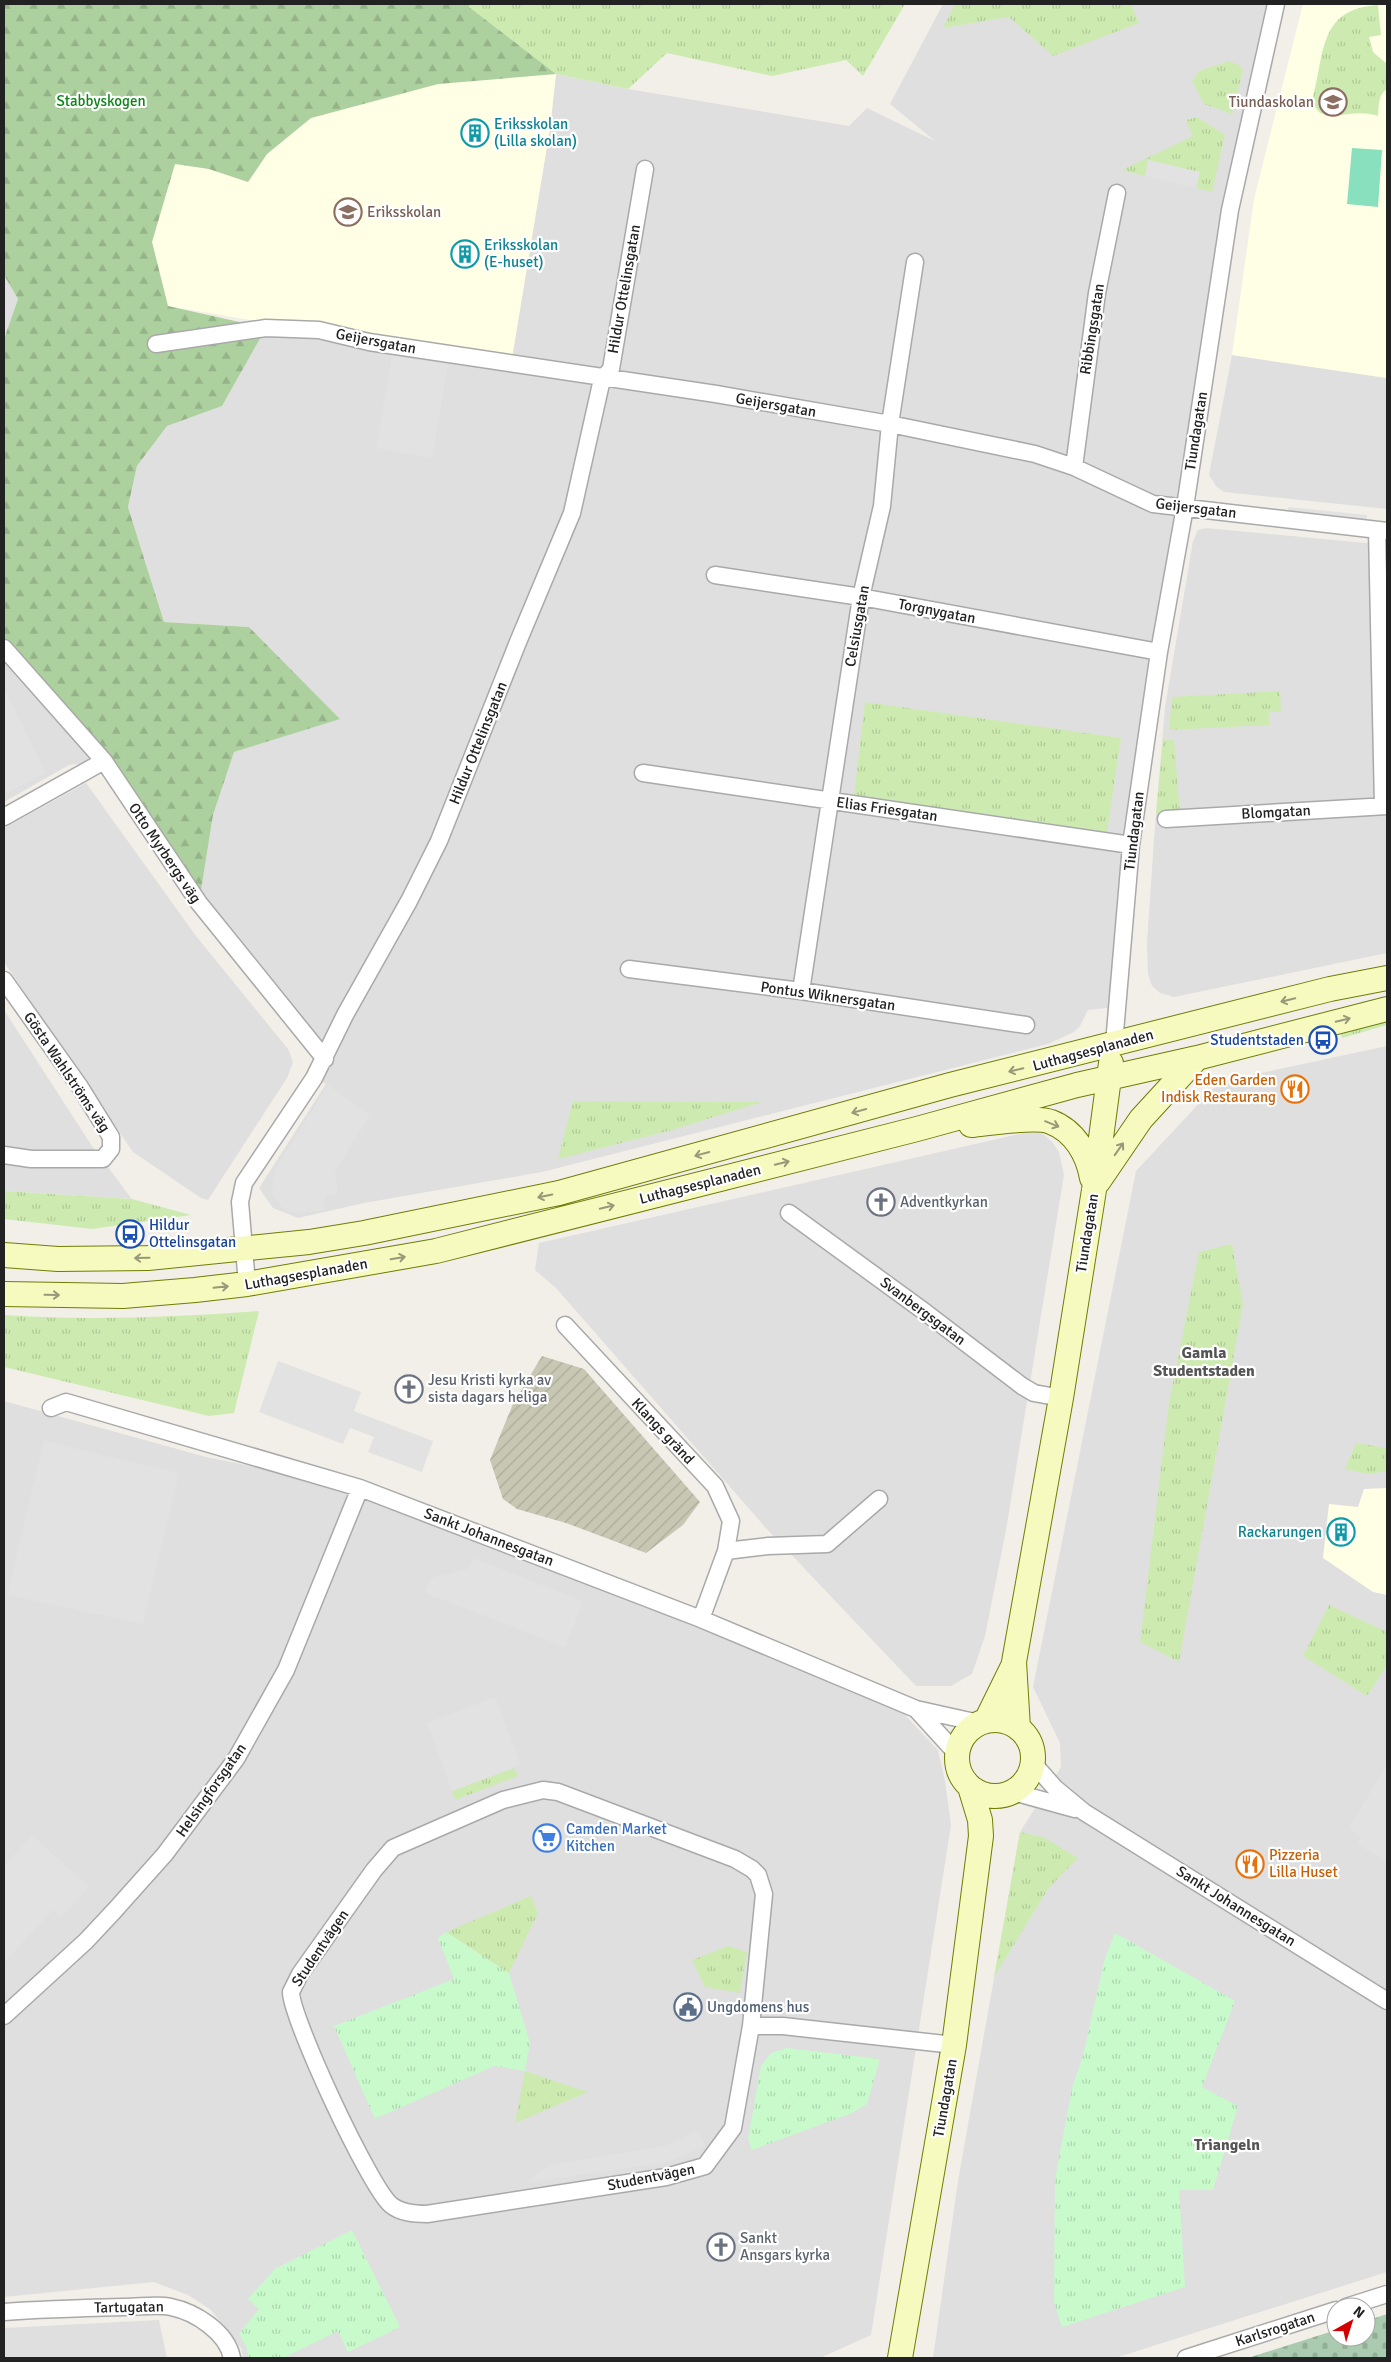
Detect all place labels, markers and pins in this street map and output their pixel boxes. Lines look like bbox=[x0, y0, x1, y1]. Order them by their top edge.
school or university icon: Tiundaskolan bbox=[1318, 87, 1348, 117]
place label: Tiundaskolan bbox=[1229, 93, 1314, 111]
place label: Eriksskolan (Lilla skolan) bbox=[494, 115, 577, 150]
building icon: Eriksskolan (Lilla skolan) bbox=[460, 118, 490, 148]
school or university icon: Eriksskolan bbox=[333, 197, 363, 227]
place label: Eriksskolan bbox=[367, 203, 441, 221]
place label: Eriksskolan (E-huset) bbox=[484, 236, 558, 271]
building icon: Eriksskolan (E-huset) bbox=[450, 239, 480, 269]
bus stop icon: Studentstaden bbox=[1308, 1025, 1338, 1055]
place label: Studentstaden bbox=[1210, 1031, 1304, 1049]
place label: Eden Garden Indisk Restaurang bbox=[1161, 1071, 1276, 1106]
restaurant icon: Eden Garden Indisk Restaurang bbox=[1280, 1074, 1310, 1104]
church icon: Adventkyrkan bbox=[866, 1187, 896, 1217]
place label: Adventkyrkan bbox=[900, 1193, 988, 1211]
place label: Hildur Ottelinsgatan bbox=[149, 1216, 236, 1251]
bus stop icon: Hildur Ottelinsgatan bbox=[115, 1219, 145, 1249]
place label: Jesu Kristi kyrka av sista dagars heliga bbox=[428, 1371, 551, 1406]
church icon: Jesu Kristi kyrka av sista dagars heliga bbox=[394, 1374, 424, 1404]
building icon: Rackarungen bbox=[1326, 1517, 1356, 1547]
place label: Rackarungen bbox=[1238, 1523, 1322, 1541]
place label: Camden Market Kitchen bbox=[566, 1820, 667, 1855]
supermarket icon: Camden Market Kitchen bbox=[532, 1823, 562, 1853]
place label: Pizzeria Lilla Huset bbox=[1269, 1846, 1338, 1881]
restaurant icon: Pizzeria Lilla Huset bbox=[1235, 1849, 1265, 1879]
public building icon: Ungdomens hus bbox=[673, 1992, 703, 2022]
place label: Ungdomens hus bbox=[707, 1998, 810, 2016]
place label: Sankt Ansgars kyrka bbox=[740, 2229, 830, 2264]
church icon: Sankt Ansgars kyrka bbox=[706, 2232, 736, 2262]

